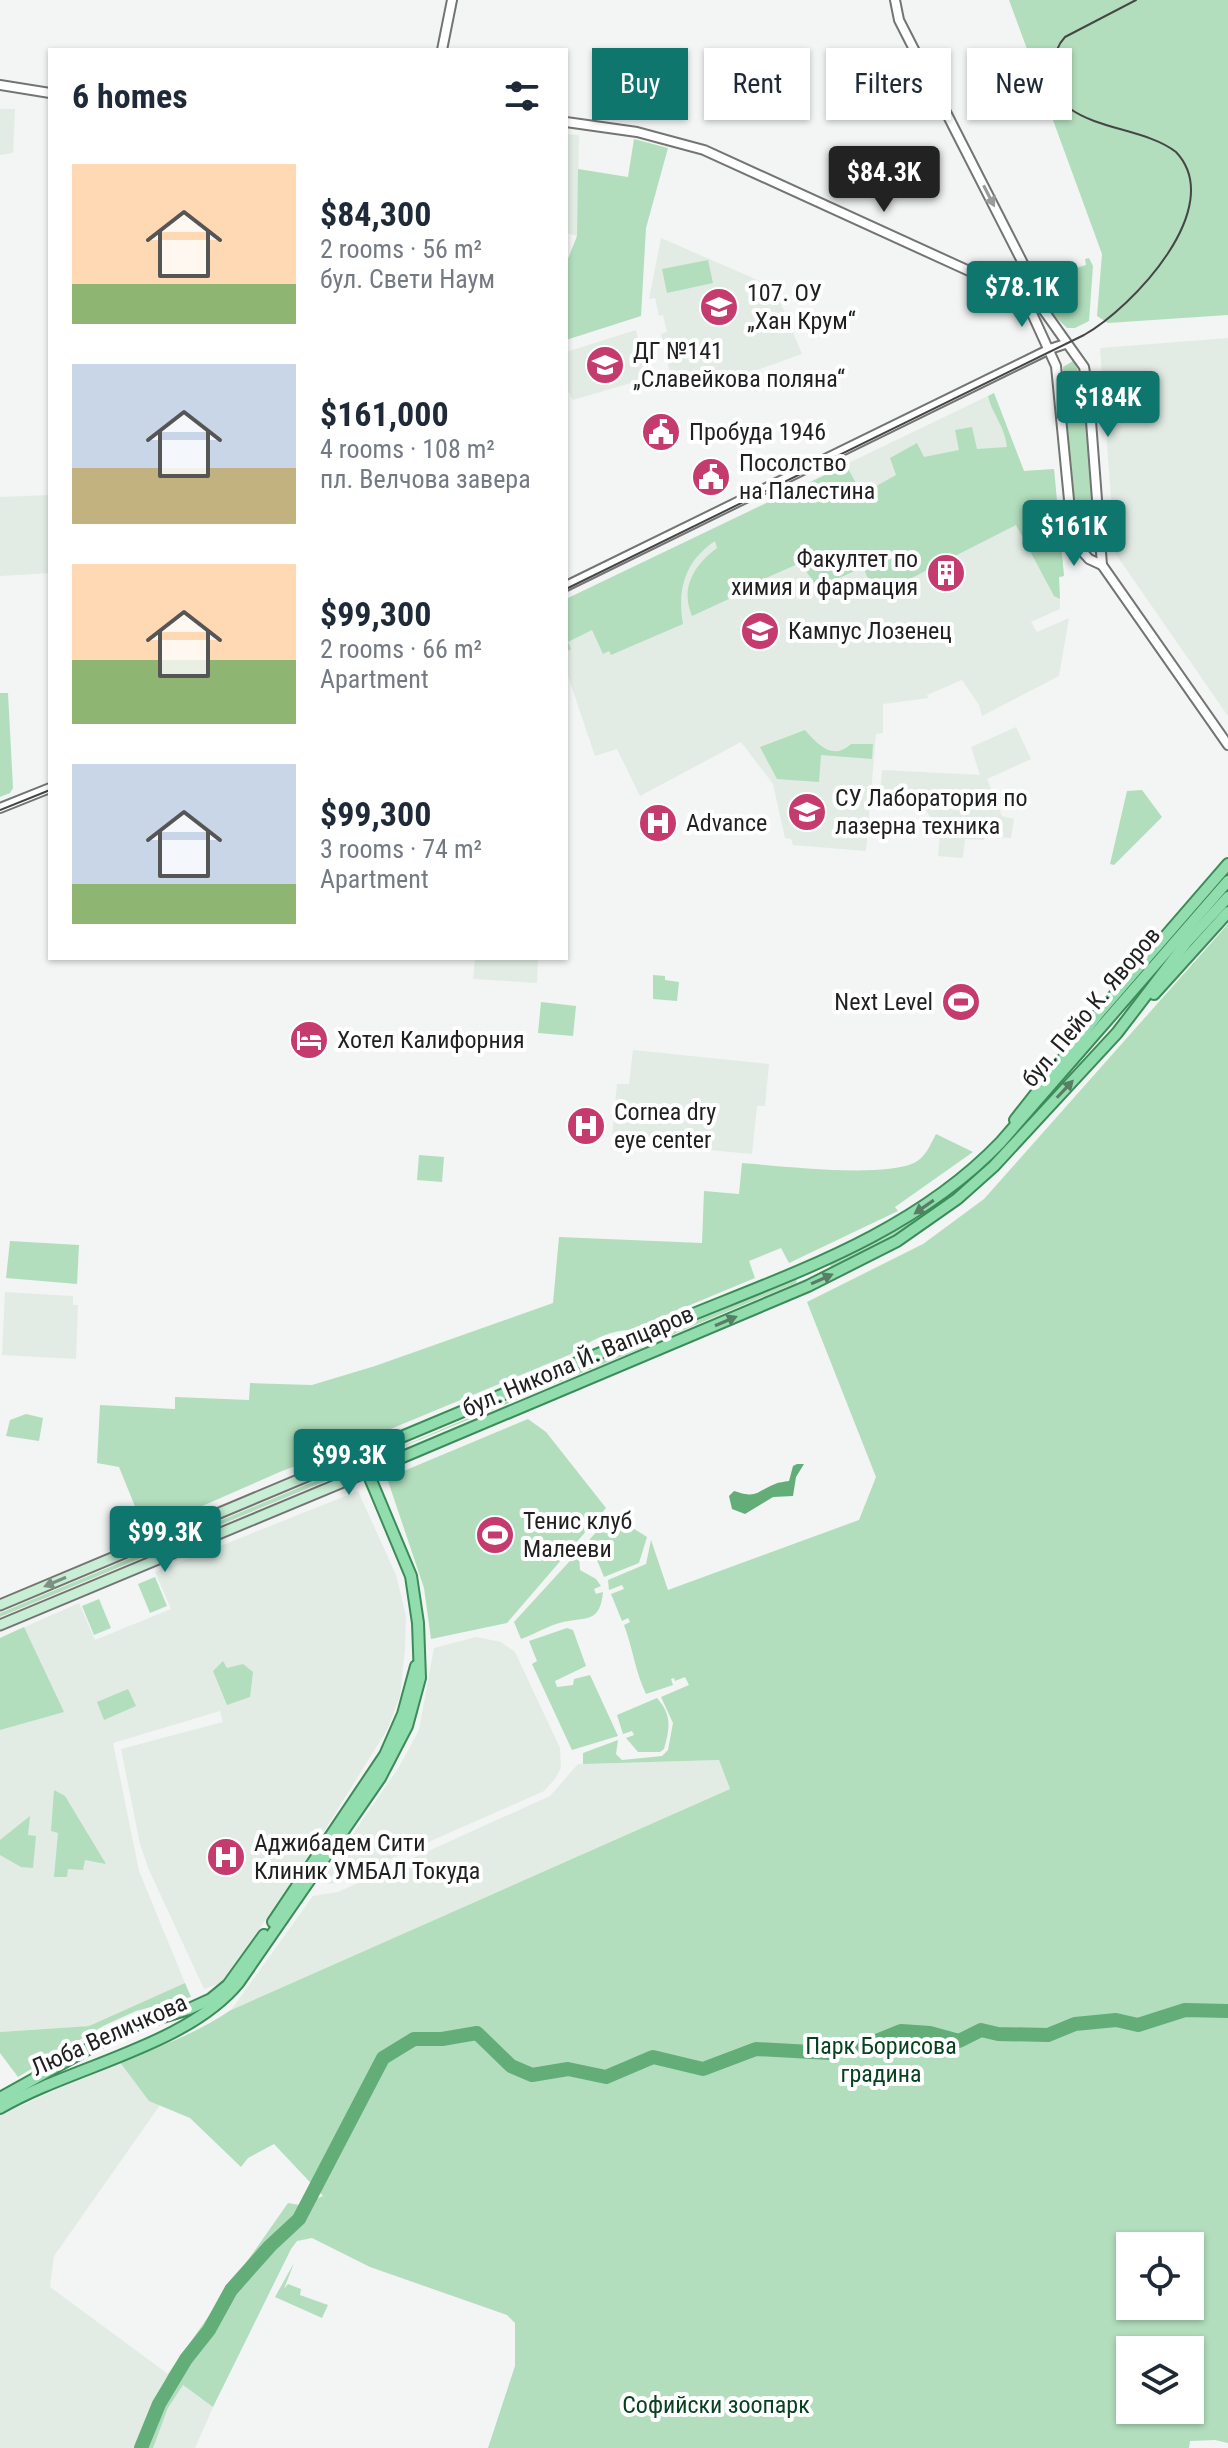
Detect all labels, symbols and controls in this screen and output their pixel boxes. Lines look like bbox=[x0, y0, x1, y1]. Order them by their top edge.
chip: Buy bbox=[592, 48, 688, 120]
chip: Rent bbox=[704, 48, 810, 120]
chip: Filters bbox=[826, 48, 951, 120]
chip: New bbox=[967, 48, 1072, 120]
icon: filters bbox=[500, 74, 544, 118]
text: 6 homes bbox=[72, 76, 188, 116]
pin: $84.3K bbox=[819, 146, 949, 214]
text: $84.3K bbox=[847, 157, 921, 187]
one-way arrow bbox=[982, 185, 995, 208]
text: $84,300 bbox=[320, 194, 431, 234]
icon: home bbox=[136, 196, 232, 292]
text: 2 rooms · 56 m² bbox=[320, 234, 482, 264]
pin: $78.1K bbox=[957, 261, 1087, 329]
text: бул. Свети Наум bbox=[320, 264, 495, 294]
text: $78.1K bbox=[985, 272, 1059, 302]
place label: 107. ОУ „Хан Крум“ bbox=[747, 279, 856, 335]
school or university icon: 107. ОУ „Хан Крум“ bbox=[698, 286, 740, 328]
place label: ДГ №141 „Славейкова поляна“ bbox=[633, 337, 845, 393]
school or university icon: ДГ №141 „Славейкова поляна“ bbox=[584, 344, 626, 386]
pin: $184K bbox=[1052, 371, 1164, 439]
text: $184K bbox=[1075, 382, 1141, 412]
text: $161,000 bbox=[320, 394, 449, 434]
icon: home bbox=[136, 396, 232, 492]
public building icon: Пробуда 1946 bbox=[640, 411, 682, 453]
place label: Пробуда 1946 bbox=[689, 418, 826, 446]
text: 4 rooms · 108 m² bbox=[320, 434, 495, 464]
place label: Посолство на Палестина bbox=[739, 449, 875, 505]
public building icon: Посолство на Палестина bbox=[690, 456, 732, 498]
text: пл. Велчова завера bbox=[320, 464, 531, 494]
pin: $161K bbox=[1018, 500, 1130, 568]
text: $161K bbox=[1041, 511, 1107, 541]
place label: Факултет по химия и фармация bbox=[731, 545, 918, 601]
building icon: Факултет по химия и фармация bbox=[925, 552, 967, 594]
text: $99,300 bbox=[320, 594, 431, 634]
icon: home bbox=[136, 596, 232, 692]
school or university icon: Кампус Лозенец bbox=[739, 610, 781, 652]
place label: Кампус Лозенец bbox=[788, 617, 952, 645]
text: 2 rooms · 66 m² bbox=[320, 634, 482, 664]
text: Apartment bbox=[320, 664, 429, 694]
place label: СУ Лаборатория по лазерна техника bbox=[835, 784, 1028, 840]
school or university icon: СУ Лаборатория по лазерна техника bbox=[786, 791, 828, 833]
text: $99,300 bbox=[320, 794, 431, 834]
icon: home bbox=[136, 796, 232, 892]
hospital icon: Advance bbox=[637, 802, 679, 844]
place label: Advance bbox=[686, 809, 767, 837]
text: 3 rooms · 74 m² bbox=[320, 834, 482, 864]
text: Apartment bbox=[320, 864, 429, 894]
street label: бул. Пейо К. Яворов bbox=[1016, 921, 1166, 1093]
sports icon: Next Level bbox=[940, 981, 982, 1023]
place label: Next Level bbox=[834, 988, 933, 1016]
hotel icon: Хотел Калифорния bbox=[288, 1019, 330, 1061]
place label: Хотел Калифорния bbox=[337, 1026, 524, 1054]
one-way arrow bbox=[1055, 1080, 1073, 1099]
place label: Cornea dry eye center bbox=[614, 1098, 716, 1154]
hospital icon: Cornea dry eye center bbox=[565, 1105, 607, 1147]
one-way arrow bbox=[913, 1199, 934, 1215]
one-way arrow bbox=[811, 1272, 834, 1286]
street label: бул. Никола Й. Вапцаров bbox=[458, 1300, 698, 1422]
one-way arrow bbox=[714, 1314, 738, 1327]
pin: $99.3K bbox=[284, 1429, 414, 1497]
text: $99.3K bbox=[312, 1440, 386, 1470]
pin: $99.3K bbox=[100, 1506, 230, 1574]
place label: Тенис клуб Малееви bbox=[523, 1507, 632, 1563]
sports icon: Тенис клуб Малееви bbox=[474, 1514, 516, 1556]
text: $99.3K bbox=[128, 1517, 202, 1547]
one-way arrow bbox=[44, 1575, 67, 1588]
place label: Аджибадем Сити Клиник УМБАЛ Токуда bbox=[254, 1829, 480, 1885]
hospital icon: Аджибадем Сити Клиник УМБАЛ Токуда bbox=[205, 1836, 247, 1878]
street label: Люба Величкова bbox=[27, 1988, 191, 2082]
park label: Парк Борисова градина bbox=[805, 2032, 957, 2088]
map controls bbox=[1116, 2232, 1204, 2424]
button: locate bbox=[1116, 2232, 1204, 2320]
button: layers bbox=[1116, 2336, 1204, 2424]
park label: Софийски зоопарк bbox=[622, 2391, 810, 2419]

